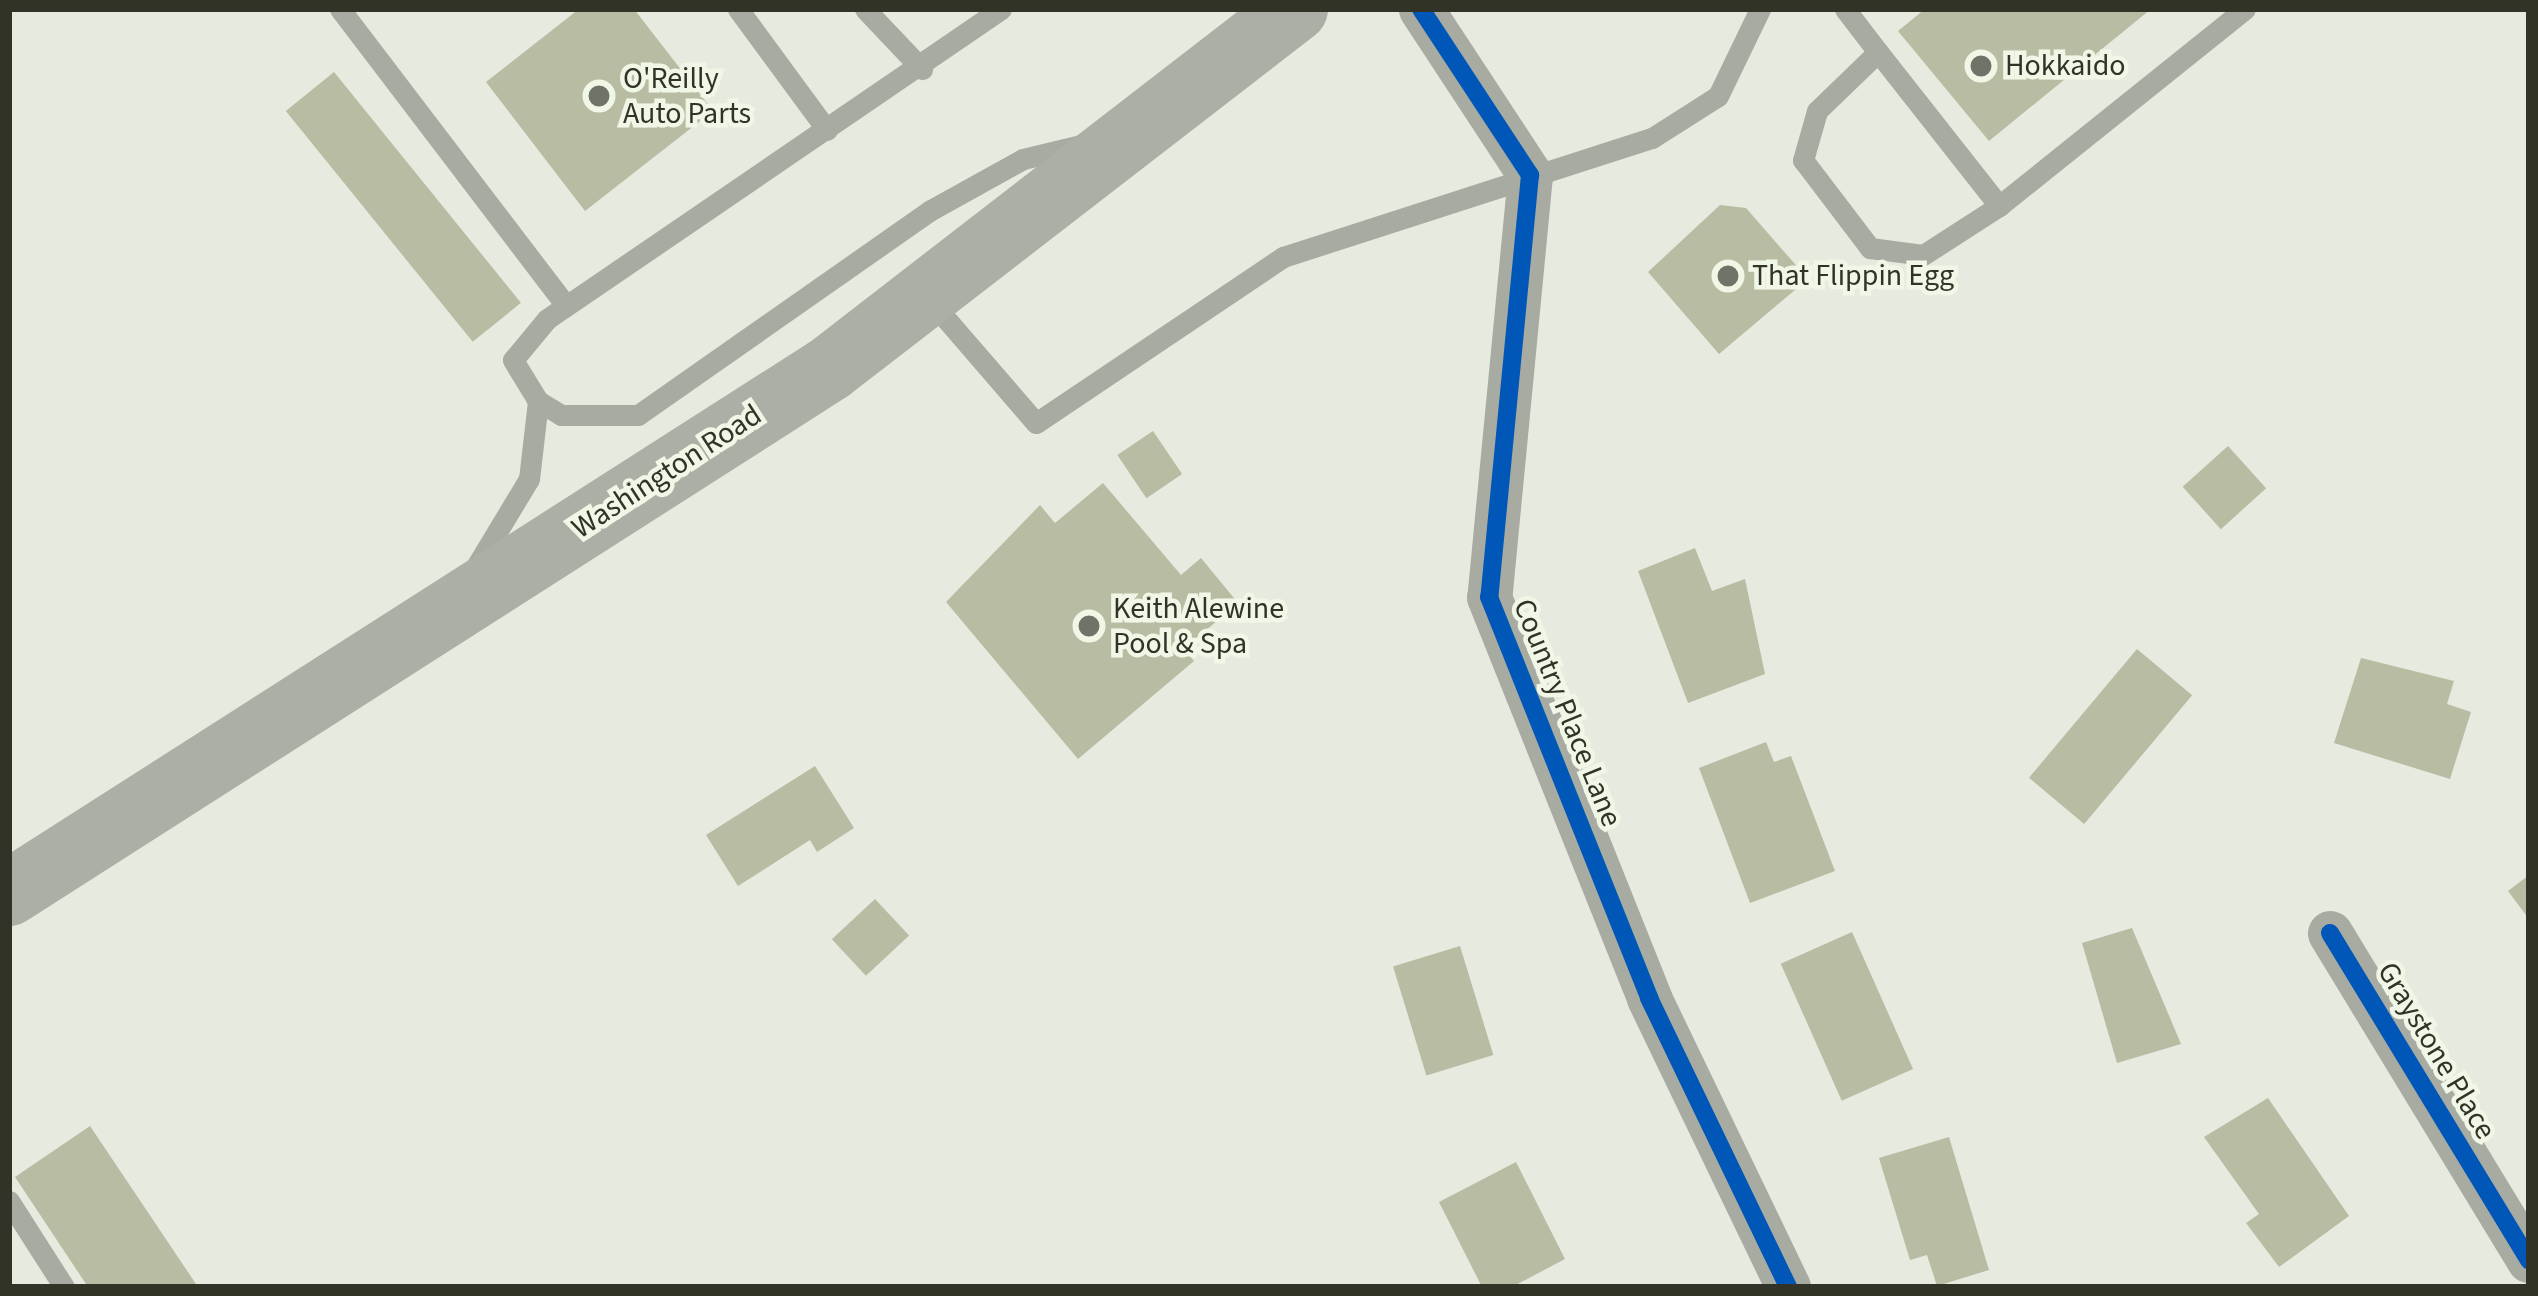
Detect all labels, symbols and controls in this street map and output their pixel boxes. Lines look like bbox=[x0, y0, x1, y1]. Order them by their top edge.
place label: Hokkaido bbox=[2005, 48, 2126, 84]
marker: Hokkaido bbox=[1968, 53, 1994, 79]
place label: O'Reilly Auto Parts bbox=[623, 61, 751, 132]
marker: O'Reilly Auto Parts bbox=[586, 83, 612, 109]
place label: That Flippin Egg bbox=[1752, 258, 1954, 294]
marker: That Flippin Egg bbox=[1715, 263, 1741, 289]
street label: Washington Road bbox=[565, 397, 769, 547]
place label: Keith Alewine Pool & Spa bbox=[1113, 591, 1284, 662]
street label: Country Place Lane bbox=[1505, 594, 1629, 832]
marker: Keith Alewine Pool & Spa bbox=[1076, 613, 1102, 639]
street label: Graystone Place bbox=[2369, 956, 2503, 1146]

